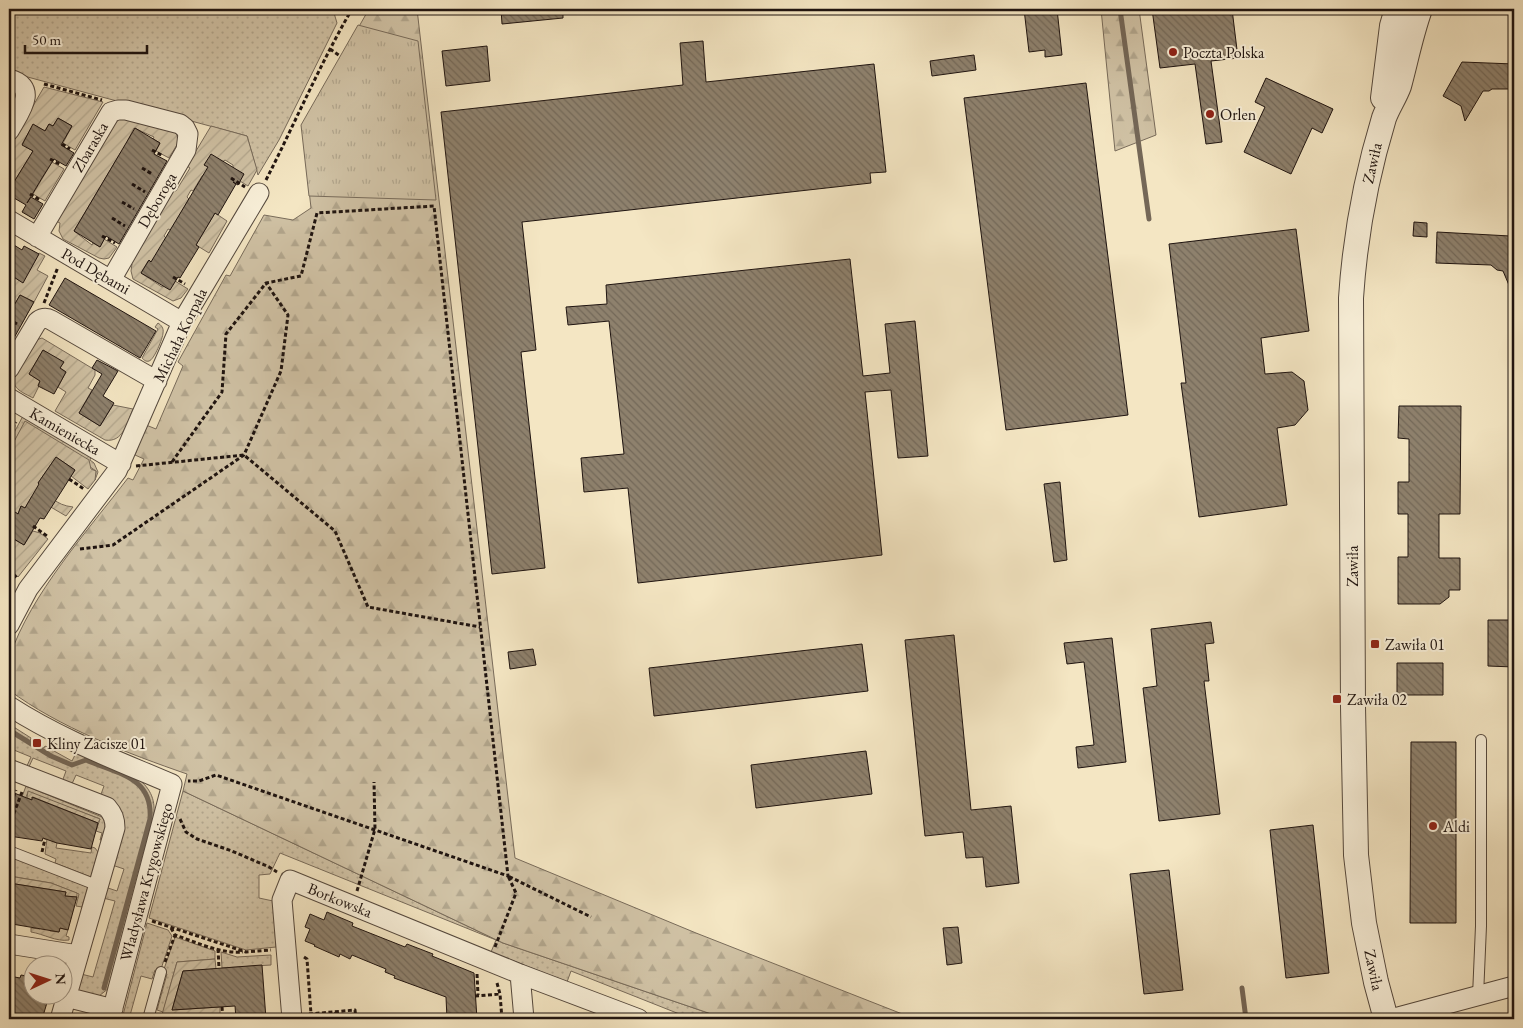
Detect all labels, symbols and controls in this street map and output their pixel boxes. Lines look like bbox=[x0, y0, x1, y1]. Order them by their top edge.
scale bar bbox=[25, 22, 148, 54]
text: 50 m bbox=[32, 30, 61, 49]
place label: Poczta Polska bbox=[1183, 42, 1265, 63]
marker: Poczta Polska bbox=[1167, 46, 1179, 58]
place label: Orlen bbox=[1220, 104, 1257, 125]
marker: Orlen bbox=[1204, 108, 1216, 120]
street label: Zbaraska bbox=[67, 118, 113, 176]
street label: Zawiła bbox=[1357, 140, 1387, 186]
street label: Dęboroga bbox=[133, 168, 182, 232]
street label: Pod Dębami bbox=[58, 243, 134, 299]
street label: Michała Korpala bbox=[148, 284, 212, 386]
street label: Kamieniecka bbox=[26, 402, 105, 460]
street label: Zawiła bbox=[1342, 545, 1363, 587]
place label: Zawiła 01 bbox=[1385, 634, 1445, 655]
marker: Zawiła 01 bbox=[1369, 638, 1381, 650]
place label: Zawiła 02 bbox=[1347, 689, 1407, 710]
marker: Zawiła 02 bbox=[1331, 693, 1343, 705]
place label: Kliny Zacisze 01 bbox=[47, 733, 146, 754]
marker: Kliny Zacisze 01 bbox=[31, 737, 43, 749]
street label: Władysława Krygowskiego bbox=[115, 800, 177, 964]
place label: Aldi bbox=[1442, 816, 1470, 837]
marker: Aldi bbox=[1427, 820, 1439, 832]
street label: Borkowska bbox=[305, 878, 376, 923]
street label: Zawiła bbox=[1359, 948, 1389, 993]
north arrow bbox=[22, 956, 72, 1006]
text: N bbox=[52, 973, 70, 986]

